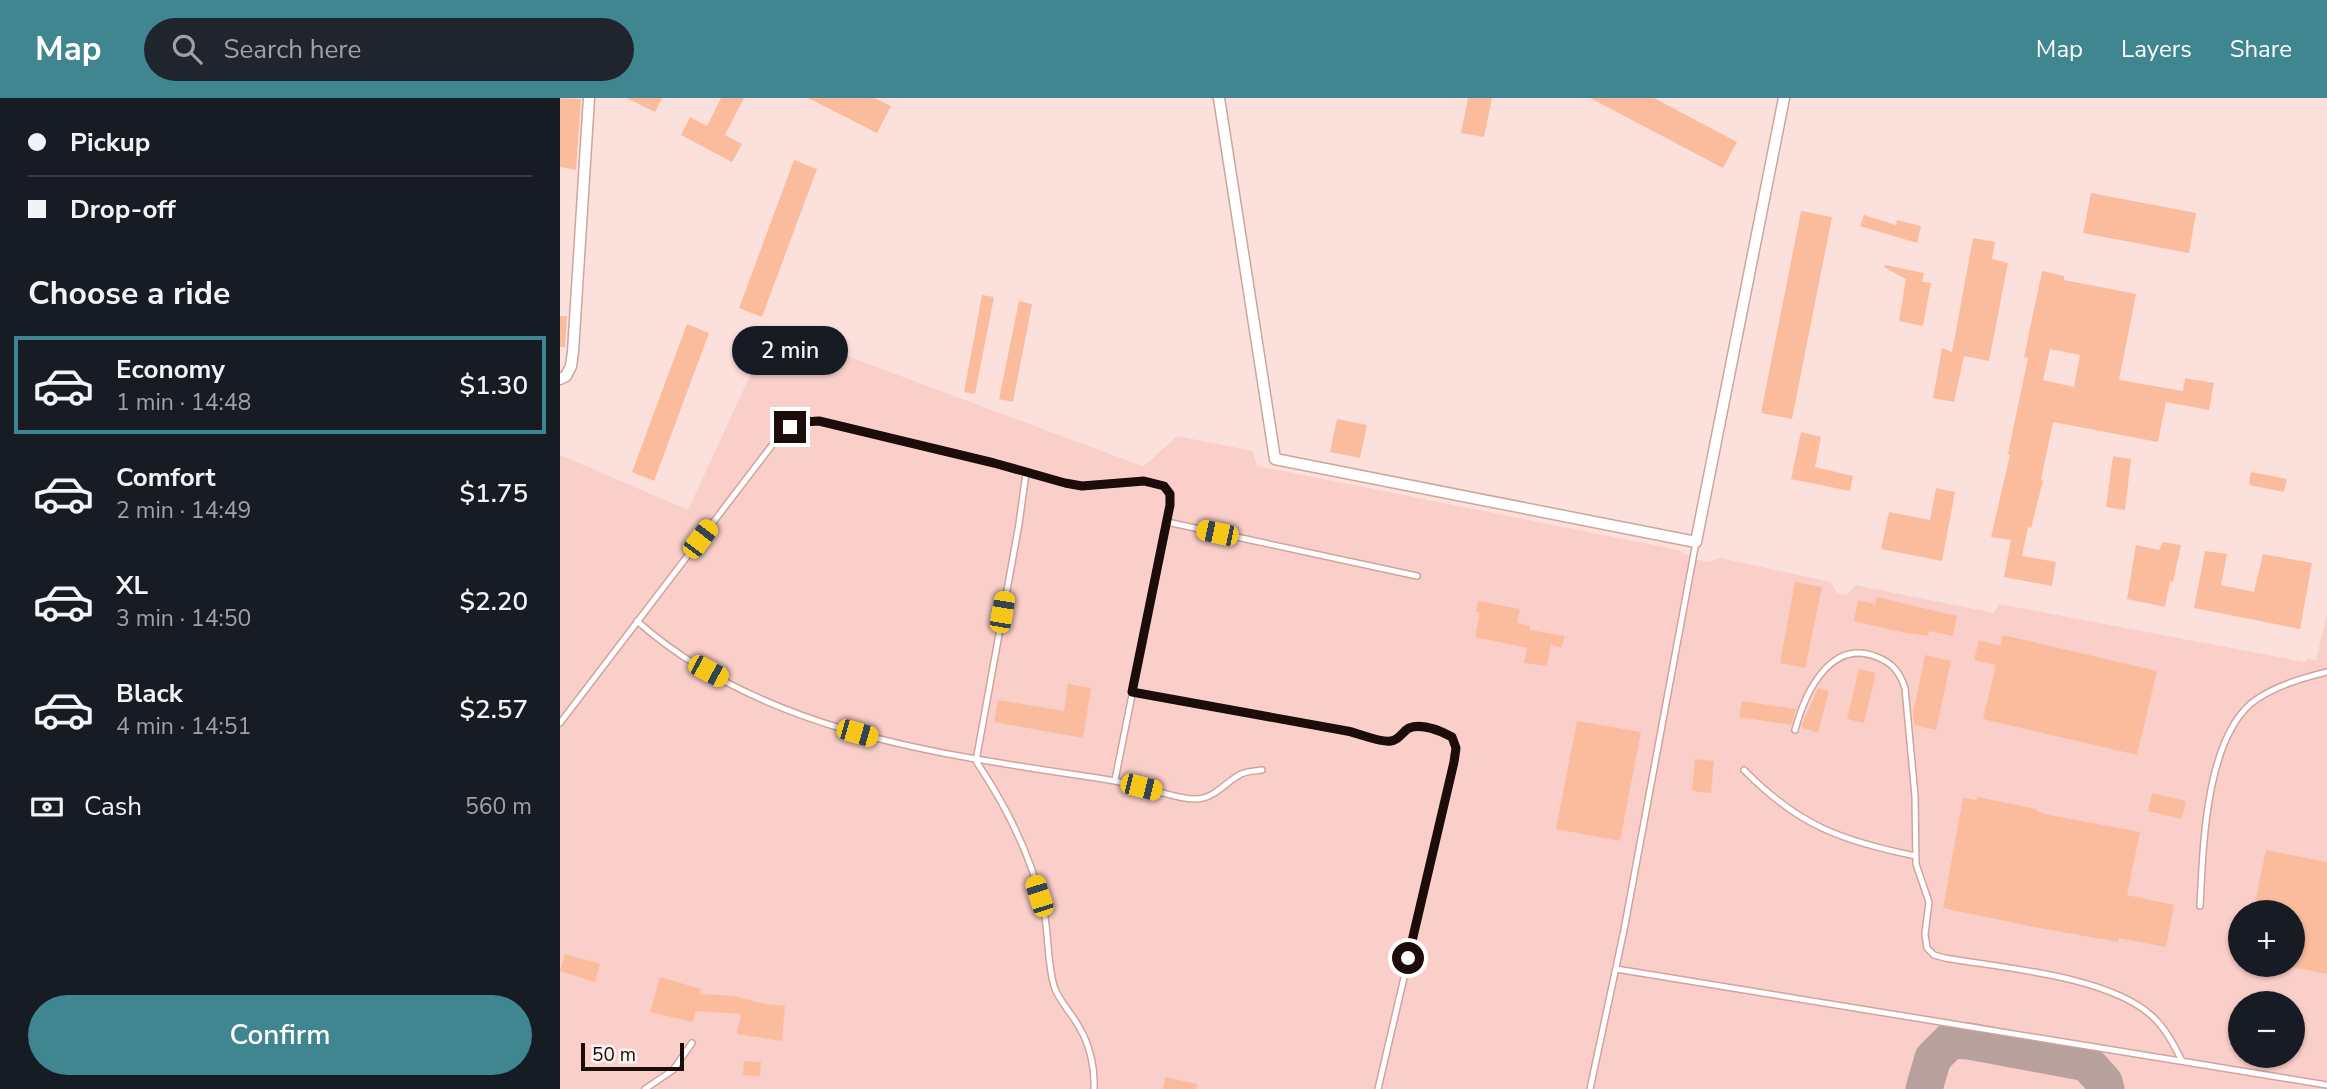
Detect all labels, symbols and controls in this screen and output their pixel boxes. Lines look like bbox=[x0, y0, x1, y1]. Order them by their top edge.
search box bbox=[144, 18, 634, 81]
text: Map bbox=[35, 27, 102, 72]
icon: search bbox=[168, 30, 206, 68]
text: Search here bbox=[224, 32, 361, 67]
text: Map bbox=[2036, 33, 2083, 65]
text: Layers bbox=[2121, 33, 2192, 65]
text: Share bbox=[2230, 33, 2292, 65]
text: Pickup bbox=[70, 125, 150, 160]
text: Drop-off bbox=[70, 192, 176, 227]
text: Choose a ride bbox=[28, 272, 230, 315]
callout: 2 min bbox=[732, 326, 848, 374]
text: 2 min bbox=[761, 335, 819, 366]
text: Economy bbox=[116, 352, 225, 387]
icon: car bbox=[32, 354, 95, 417]
text: $1.30 bbox=[459, 368, 528, 403]
text: 1 min · 14:48 bbox=[116, 387, 251, 418]
route end bbox=[774, 411, 806, 443]
text: Comfort bbox=[116, 460, 216, 495]
icon: car bbox=[32, 462, 95, 525]
text: $1.75 bbox=[459, 476, 528, 511]
text: 2 min · 14:49 bbox=[116, 495, 251, 526]
car bbox=[679, 516, 722, 562]
car bbox=[1195, 518, 1240, 548]
text: XL bbox=[116, 568, 148, 603]
icon: car bbox=[32, 570, 95, 633]
text: $2.20 bbox=[459, 584, 528, 619]
car bbox=[989, 589, 1016, 635]
text: 3 min · 14:50 bbox=[116, 603, 251, 634]
car bbox=[685, 652, 732, 690]
text: Black bbox=[116, 676, 183, 711]
icon: car bbox=[32, 678, 95, 741]
text: $2.57 bbox=[459, 692, 528, 727]
text: 4 min · 14:51 bbox=[116, 711, 251, 742]
car bbox=[834, 717, 881, 749]
car bbox=[1119, 772, 1164, 802]
icon: cash bbox=[28, 788, 66, 826]
text: Cash bbox=[84, 789, 142, 824]
text: 560 m bbox=[465, 791, 532, 822]
car bbox=[1023, 873, 1056, 919]
map controls bbox=[2228, 900, 2305, 1068]
button: + bbox=[2228, 900, 2305, 977]
route start bbox=[1392, 942, 1424, 974]
button: − bbox=[2228, 991, 2305, 1068]
button: Confirm bbox=[28, 995, 532, 1075]
scale bar bbox=[581, 1040, 684, 1072]
text: 50 m bbox=[592, 1042, 636, 1068]

